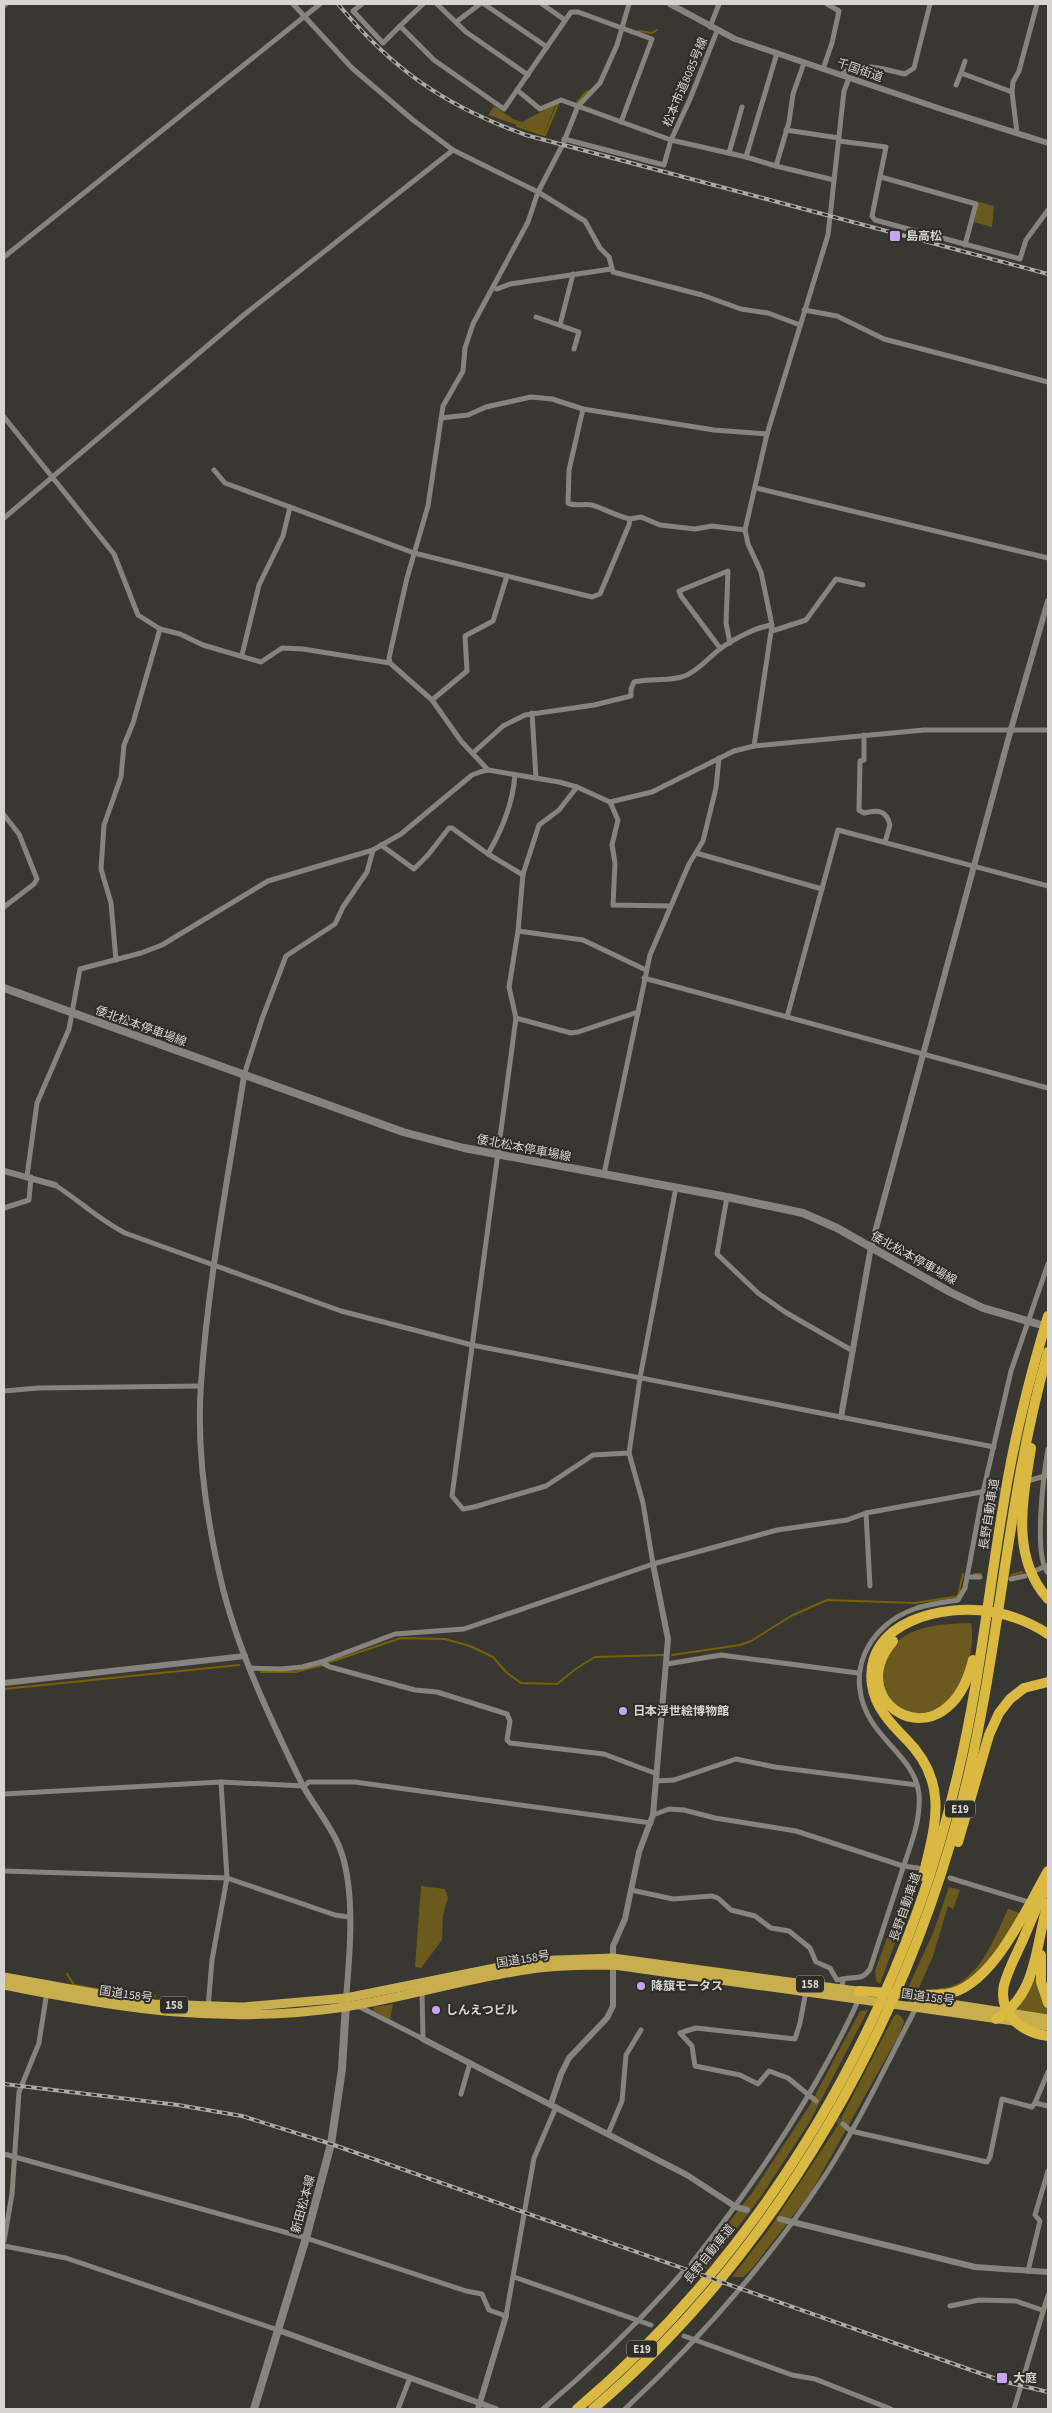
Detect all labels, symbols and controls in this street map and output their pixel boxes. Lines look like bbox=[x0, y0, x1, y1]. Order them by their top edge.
street label: 松本市道8085号線 bbox=[659, 35, 712, 130]
street label: 千国街道 bbox=[834, 55, 885, 86]
place label: 島高松 bbox=[906, 228, 942, 245]
marker: 島高松 bbox=[888, 229, 902, 243]
street label: 倭北松本停車場線 bbox=[93, 1002, 189, 1051]
street label: 倭北松本停車場線 bbox=[475, 1131, 573, 1166]
street label: 倭北松本停車場線 bbox=[868, 1228, 960, 1289]
street label: 長野自動車道 bbox=[975, 1477, 1004, 1551]
place label: 日本浮世絵博物館 bbox=[633, 1703, 729, 1720]
marker: 日本浮世絵博物館 bbox=[617, 1705, 629, 1717]
road number: E19 bbox=[945, 1800, 975, 1818]
street label: 長野自動車道 bbox=[886, 1870, 925, 1944]
street label: 国道158号 bbox=[495, 1947, 551, 1972]
road number: 158 bbox=[796, 1976, 824, 1992]
place label: 降簱モータス bbox=[651, 1978, 723, 1995]
marker: 降簱モータス bbox=[635, 1980, 647, 1992]
street label: 国道158号 bbox=[98, 1982, 154, 2007]
street label: 国道158号 bbox=[900, 1985, 956, 2010]
road number: 158 bbox=[160, 1996, 188, 2014]
place label: しんえつビル bbox=[446, 2002, 518, 2019]
marker: しんえつビル bbox=[430, 2004, 442, 2016]
street label: 新田松本線 bbox=[288, 2173, 319, 2235]
street label: 長野自動車道 bbox=[680, 2221, 739, 2288]
road number: E19 bbox=[627, 2340, 657, 2358]
place label: 大庭 bbox=[1013, 2370, 1037, 2387]
marker: 大庭 bbox=[995, 2371, 1009, 2385]

